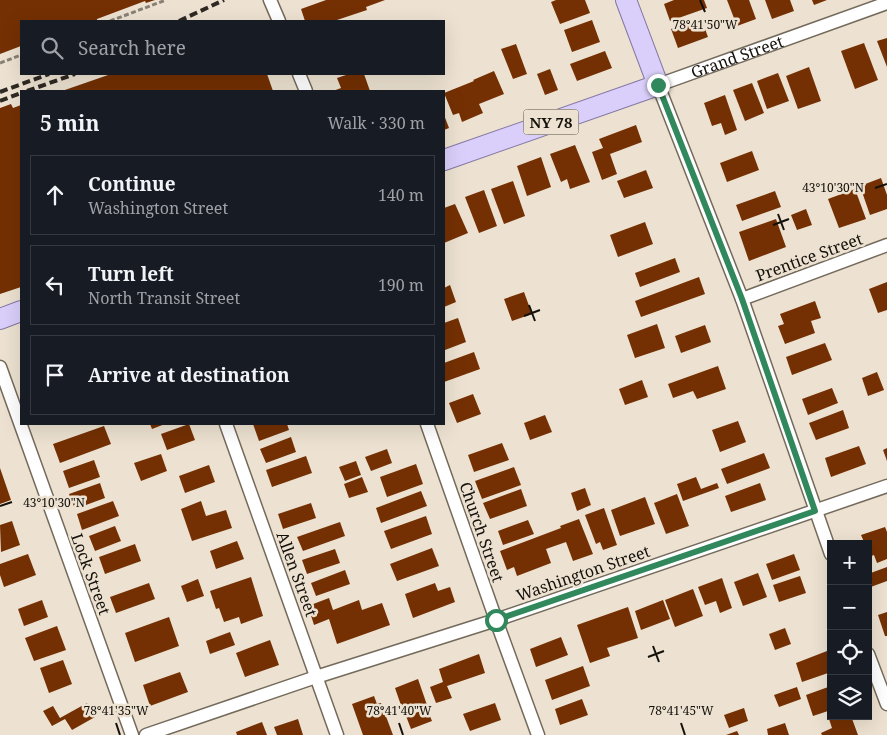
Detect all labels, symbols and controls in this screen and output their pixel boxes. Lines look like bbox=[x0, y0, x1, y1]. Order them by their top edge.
text: 78°41'50"W bbox=[672, 16, 738, 33]
search box bbox=[20, 20, 445, 75]
street label: Grand Street bbox=[688, 30, 787, 83]
icon: search bbox=[38, 34, 66, 62]
text: Search here bbox=[78, 35, 186, 61]
route end bbox=[647, 74, 670, 97]
text: 5 min bbox=[40, 109, 99, 137]
road number: NY 78 bbox=[524, 110, 578, 134]
text: Walk · 330 m bbox=[328, 112, 425, 134]
text: Continue bbox=[88, 171, 176, 197]
text: 43°10'30"N bbox=[802, 179, 864, 196]
icon: ahead bbox=[41, 181, 69, 209]
text: 140 m bbox=[378, 184, 424, 206]
text: Washington Street bbox=[88, 197, 228, 219]
street label: Prentice Street bbox=[753, 227, 866, 287]
text: Turn left bbox=[88, 261, 174, 287]
icon: left bbox=[41, 271, 69, 299]
text: 190 m bbox=[378, 274, 424, 296]
text: North Transit Street bbox=[88, 287, 240, 309]
icon: arrive bbox=[41, 361, 69, 389]
text: Arrive at destination bbox=[88, 362, 290, 388]
street label: Church Street bbox=[455, 479, 510, 585]
text: 43°10'30"N bbox=[23, 494, 85, 511]
street label: Allen Street bbox=[271, 528, 323, 620]
street label: Lock Street bbox=[66, 530, 116, 618]
street label: Washington Street bbox=[513, 540, 653, 606]
map controls bbox=[827, 540, 872, 720]
button: + bbox=[827, 540, 872, 585]
button: − bbox=[827, 585, 872, 630]
route start bbox=[485, 609, 508, 632]
button: locate bbox=[827, 630, 872, 675]
button: layers bbox=[827, 675, 872, 720]
text: 78°41'35"W bbox=[83, 702, 149, 719]
text: 78°41'40"W bbox=[366, 702, 432, 719]
text: 78°41'45"W bbox=[648, 702, 714, 719]

